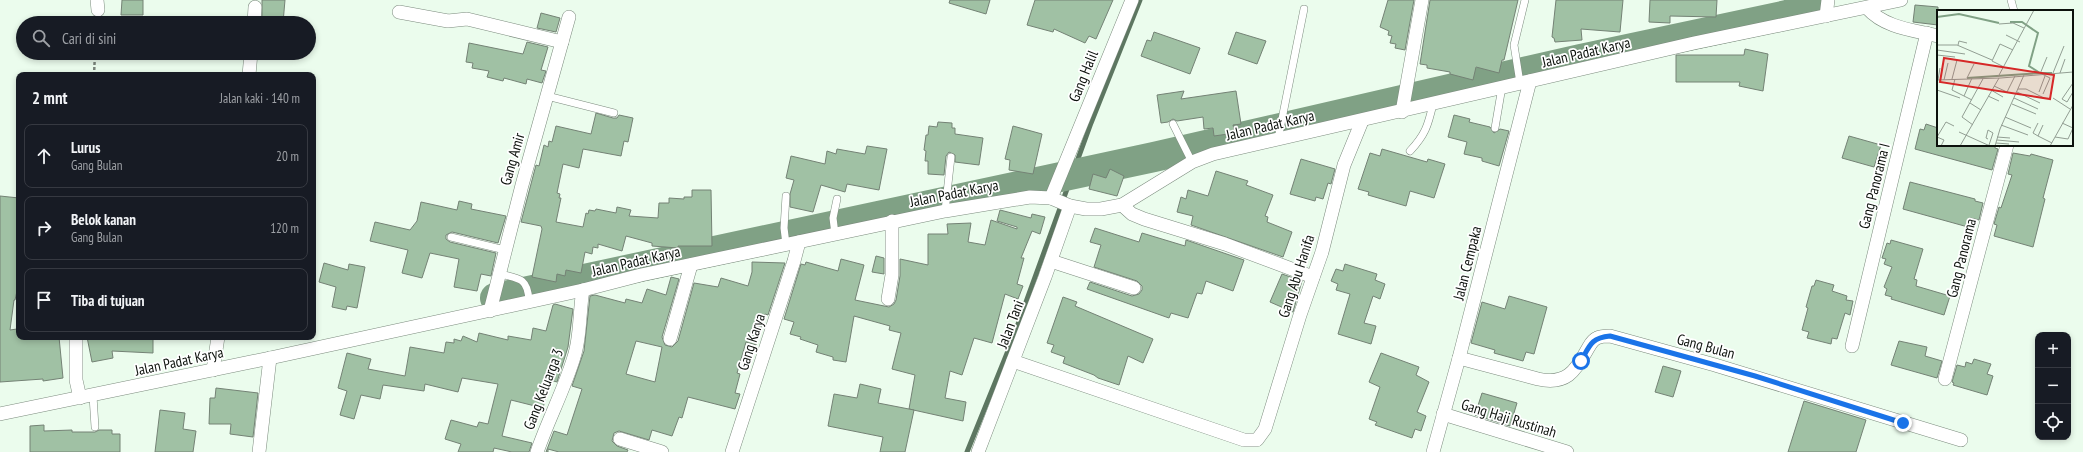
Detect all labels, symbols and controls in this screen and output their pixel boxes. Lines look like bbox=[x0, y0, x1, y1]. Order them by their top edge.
inset map bbox=[1937, 10, 2073, 146]
search box bbox=[16, 16, 316, 60]
icon: search bbox=[30, 27, 52, 49]
text: Cari di sini bbox=[62, 29, 116, 48]
street label: Jalan Padat Karya bbox=[1539, 33, 1632, 72]
street label: Gang Halil bbox=[1064, 47, 1102, 105]
text: 2 mnt bbox=[32, 87, 67, 109]
text: Jalan kaki · 140 m bbox=[220, 90, 300, 107]
street label: Jalan Padat Karya bbox=[1223, 106, 1316, 145]
street label: Gang Amir bbox=[496, 130, 529, 187]
text: Lurus bbox=[71, 138, 100, 157]
street label: Gang Panorama I bbox=[1854, 141, 1894, 231]
icon: ahead bbox=[33, 145, 55, 167]
text: 20 m bbox=[276, 148, 299, 165]
text: Gang Bulan bbox=[71, 157, 122, 174]
street label: Jalan Padat Karya bbox=[907, 175, 1000, 211]
text: Belok kanan bbox=[71, 210, 136, 229]
street label: Gang Panorama bbox=[1942, 216, 1980, 300]
icon: right bbox=[33, 217, 55, 239]
text: 120 m bbox=[270, 220, 299, 237]
street label: Jalan Cempaka bbox=[1448, 224, 1485, 303]
text: Gang Bulan bbox=[71, 229, 122, 246]
street label: Gang Abu Hanifa bbox=[1274, 232, 1318, 320]
street label: Jalan Padat Karya bbox=[589, 242, 682, 281]
icon: arrive bbox=[33, 289, 55, 311]
text: Tiba di tujuan bbox=[71, 291, 145, 310]
street label: Jalan Tani bbox=[992, 297, 1028, 352]
street label: Gang Karya bbox=[733, 311, 769, 373]
street label: Gang Bulan bbox=[1675, 329, 1737, 363]
map controls bbox=[2035, 332, 2071, 440]
button: + bbox=[2035, 332, 2071, 368]
street label: Jalan Padat Karya bbox=[132, 342, 225, 380]
street label: Gang Keluarga 3 bbox=[519, 346, 567, 432]
route start bbox=[1572, 352, 1590, 370]
button: − bbox=[2035, 368, 2071, 404]
street label: Gang Haji Rustinah bbox=[1459, 394, 1559, 442]
button: locate bbox=[2035, 404, 2071, 440]
route end bbox=[1894, 414, 1912, 432]

